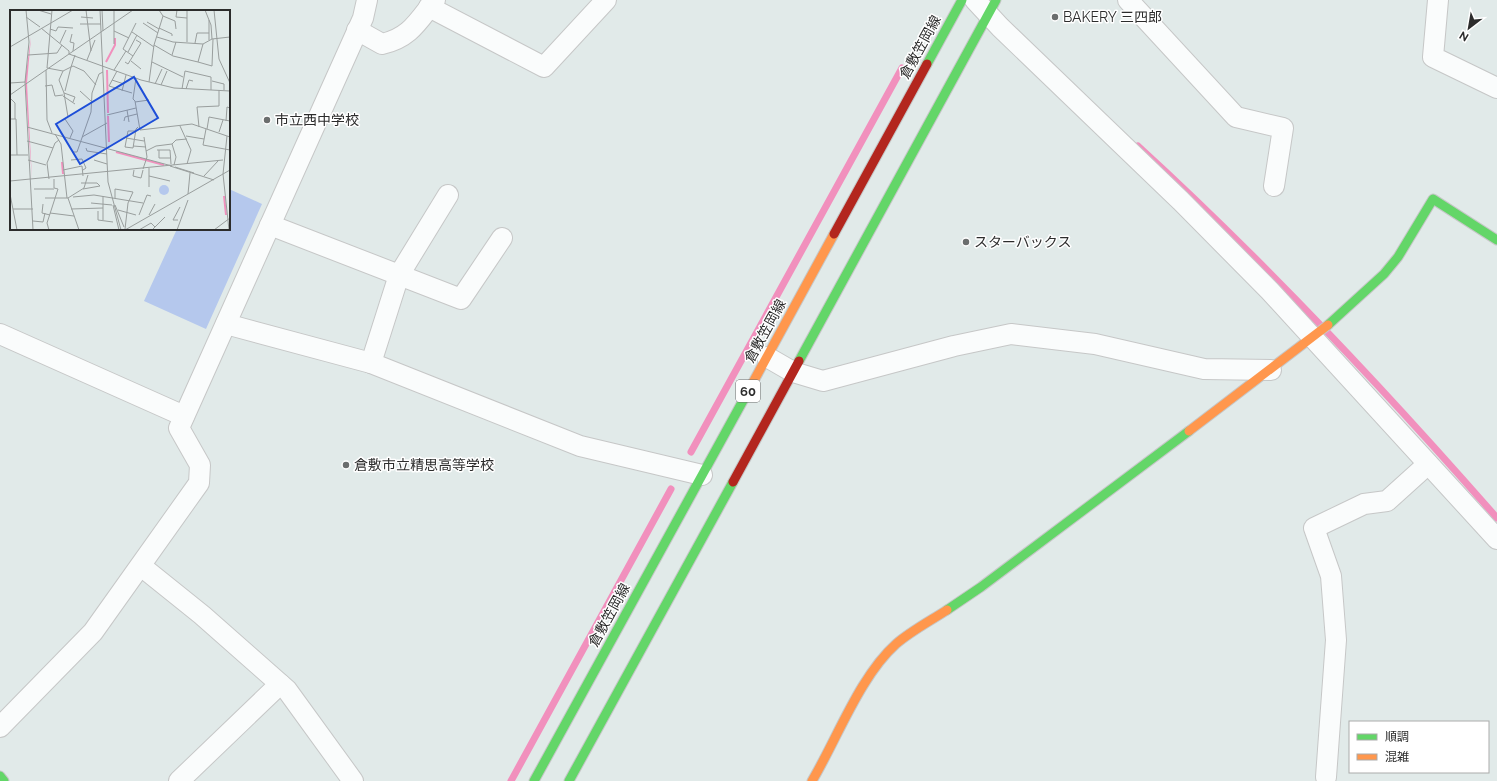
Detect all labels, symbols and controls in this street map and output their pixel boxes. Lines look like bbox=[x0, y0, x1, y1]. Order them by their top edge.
north arrow bbox=[1449, 8, 1489, 48]
place label: BAKERY 三四郎 bbox=[1063, 9, 1162, 25]
inset map bbox=[10, 10, 230, 230]
marker: BAKERY 三四郎 bbox=[1050, 12, 1060, 22]
street label: 倉敷笠岡線 bbox=[896, 13, 944, 81]
text: N bbox=[1457, 28, 1471, 44]
place label: 市立西中学校 bbox=[275, 112, 359, 128]
marker: 市立西中学校 bbox=[262, 115, 272, 125]
place label: スターバックス bbox=[974, 234, 1071, 250]
marker: スターバックス bbox=[961, 237, 971, 247]
street label: 倉敷笠岡線 bbox=[741, 297, 789, 365]
road number: 60 bbox=[736, 380, 760, 402]
place label: 倉敷市立精思高等学校 bbox=[354, 457, 494, 473]
marker: 倉敷市立精思高等学校 bbox=[341, 460, 351, 470]
street label: 倉敷笠岡線 bbox=[585, 581, 633, 649]
legend bbox=[1349, 721, 1489, 773]
text: 順調 bbox=[1385, 730, 1409, 744]
text: 混雑 bbox=[1385, 750, 1409, 764]

